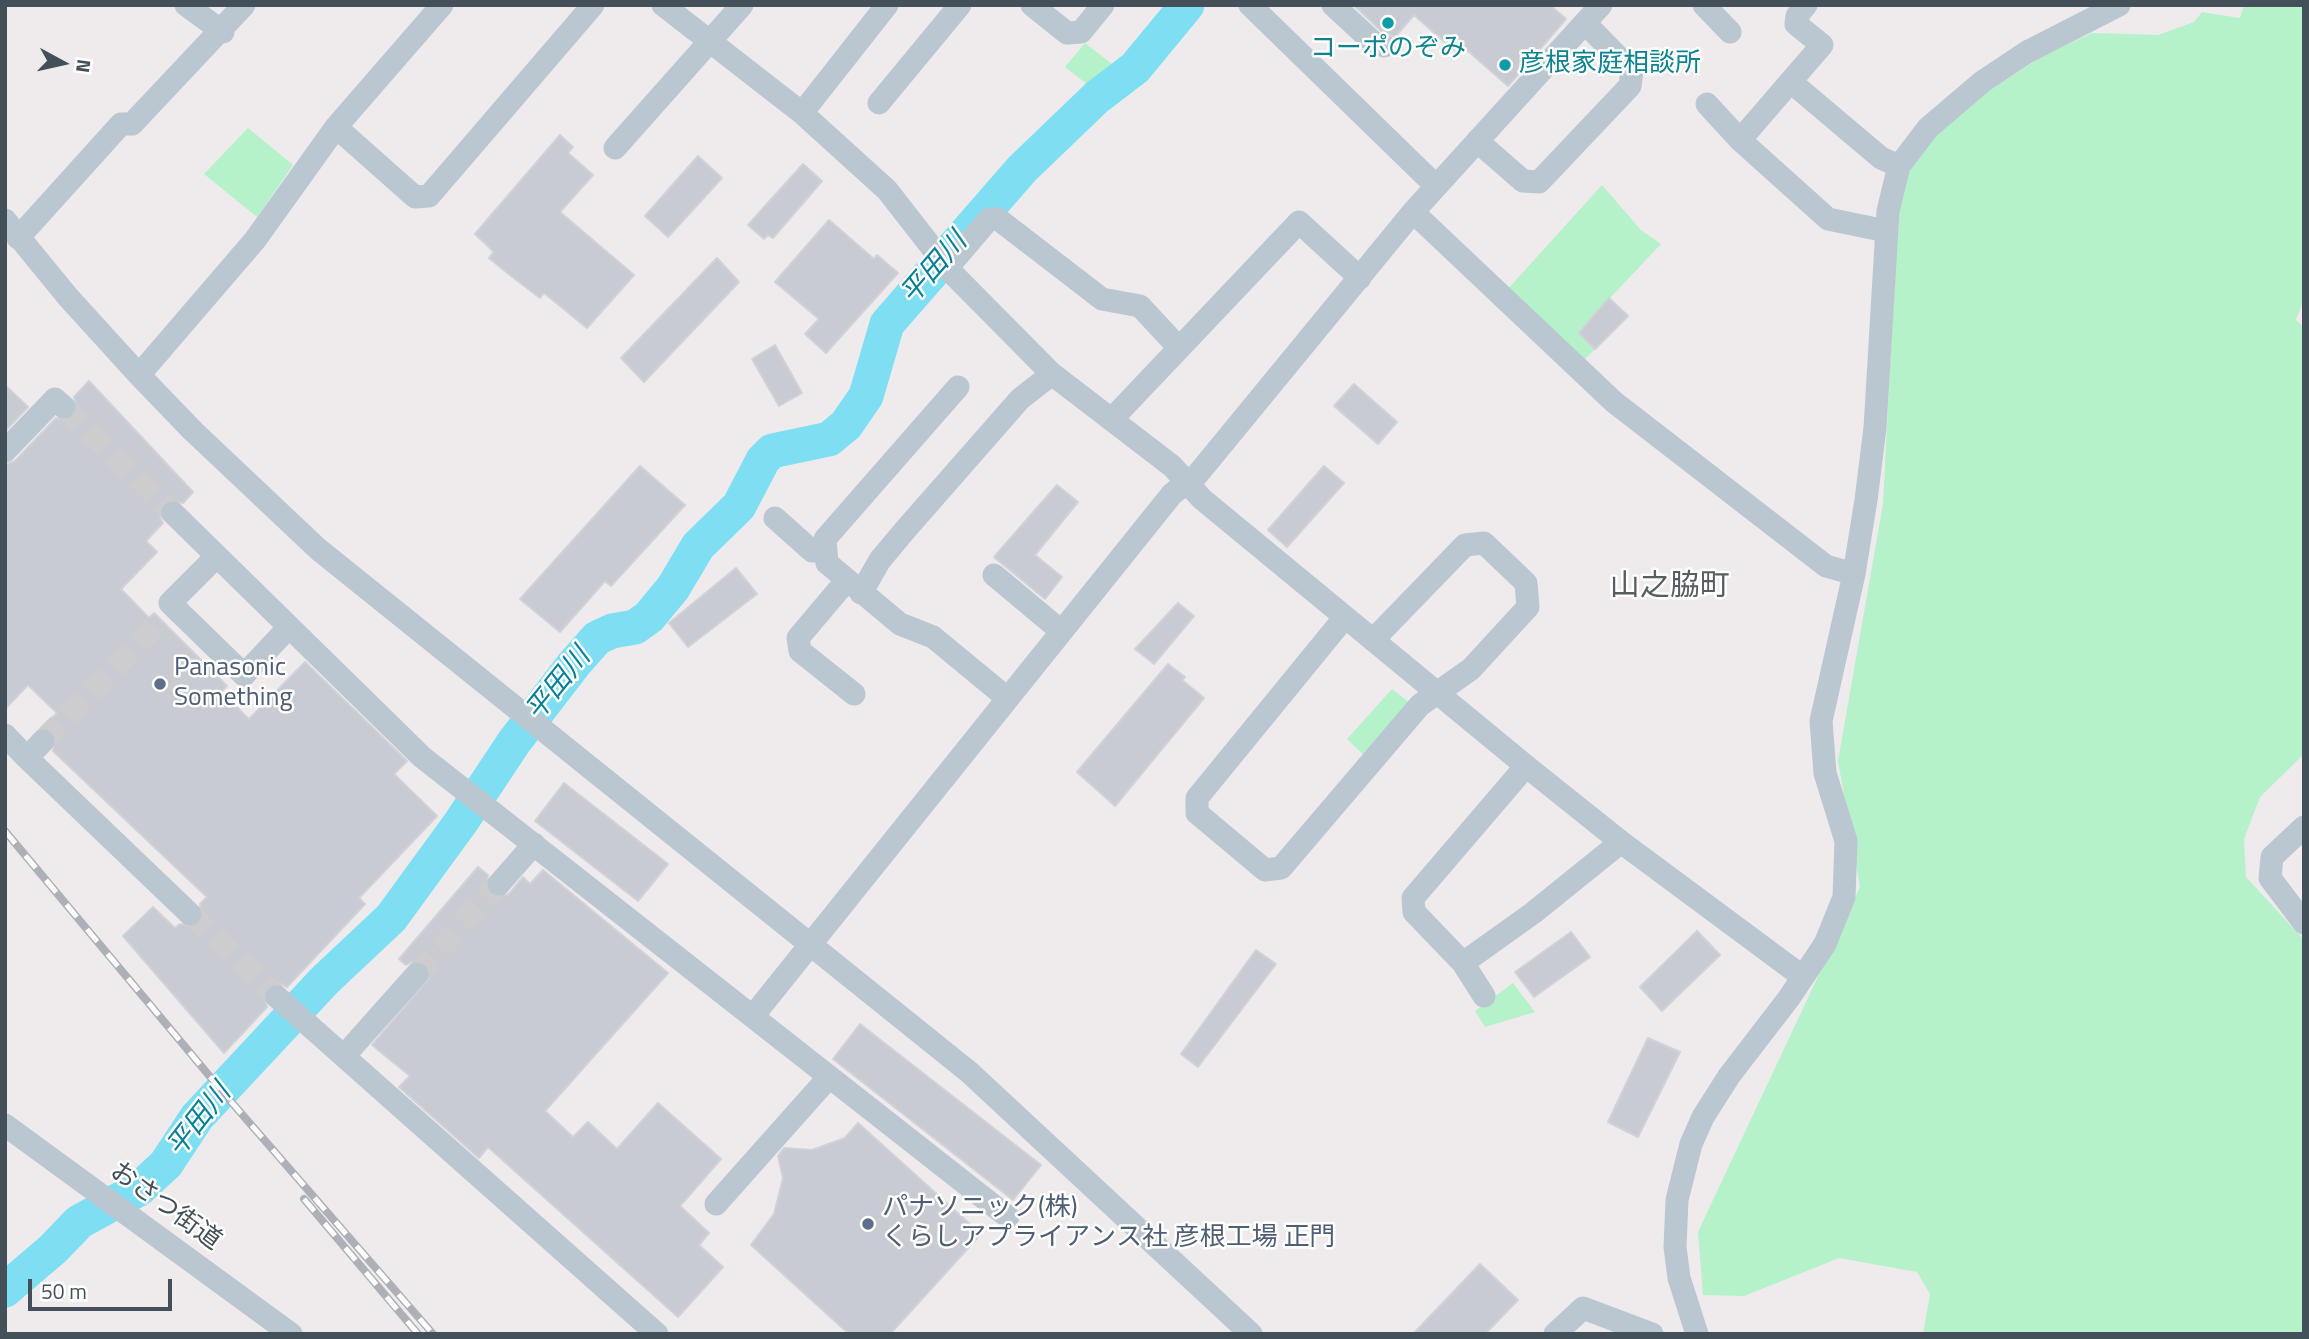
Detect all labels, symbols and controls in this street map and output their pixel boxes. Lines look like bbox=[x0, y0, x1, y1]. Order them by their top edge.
marker: コーポのぞみ bbox=[1380, 15, 1396, 31]
north arrow bbox=[28, 28, 98, 98]
place label: コーポのぞみ bbox=[1310, 34, 1466, 66]
place label: 彦根家庭相談所 bbox=[1519, 49, 1701, 81]
text: N bbox=[69, 57, 100, 75]
marker: 彦根家庭相談所 bbox=[1497, 57, 1513, 73]
water label: 平田川 bbox=[895, 226, 975, 312]
district label: 山之脇町 bbox=[1610, 570, 1730, 606]
water label: 平田川 bbox=[520, 642, 598, 728]
place label: Panasonic Something bbox=[174, 653, 293, 714]
marker: Panasonic Something bbox=[152, 676, 168, 692]
water label: 平田川 bbox=[161, 1078, 239, 1164]
street label: おさつ街道 bbox=[103, 1156, 227, 1258]
place label: パナソニック(株) くらしアプライアンス社 彦根工場 正門 bbox=[882, 1193, 1335, 1254]
marker: パナソニック(株) くらしアプライアンス社 彦根工場 正門 bbox=[860, 1216, 876, 1232]
scale bar bbox=[32, 1266, 175, 1310]
text: 50 m bbox=[41, 1275, 87, 1307]

